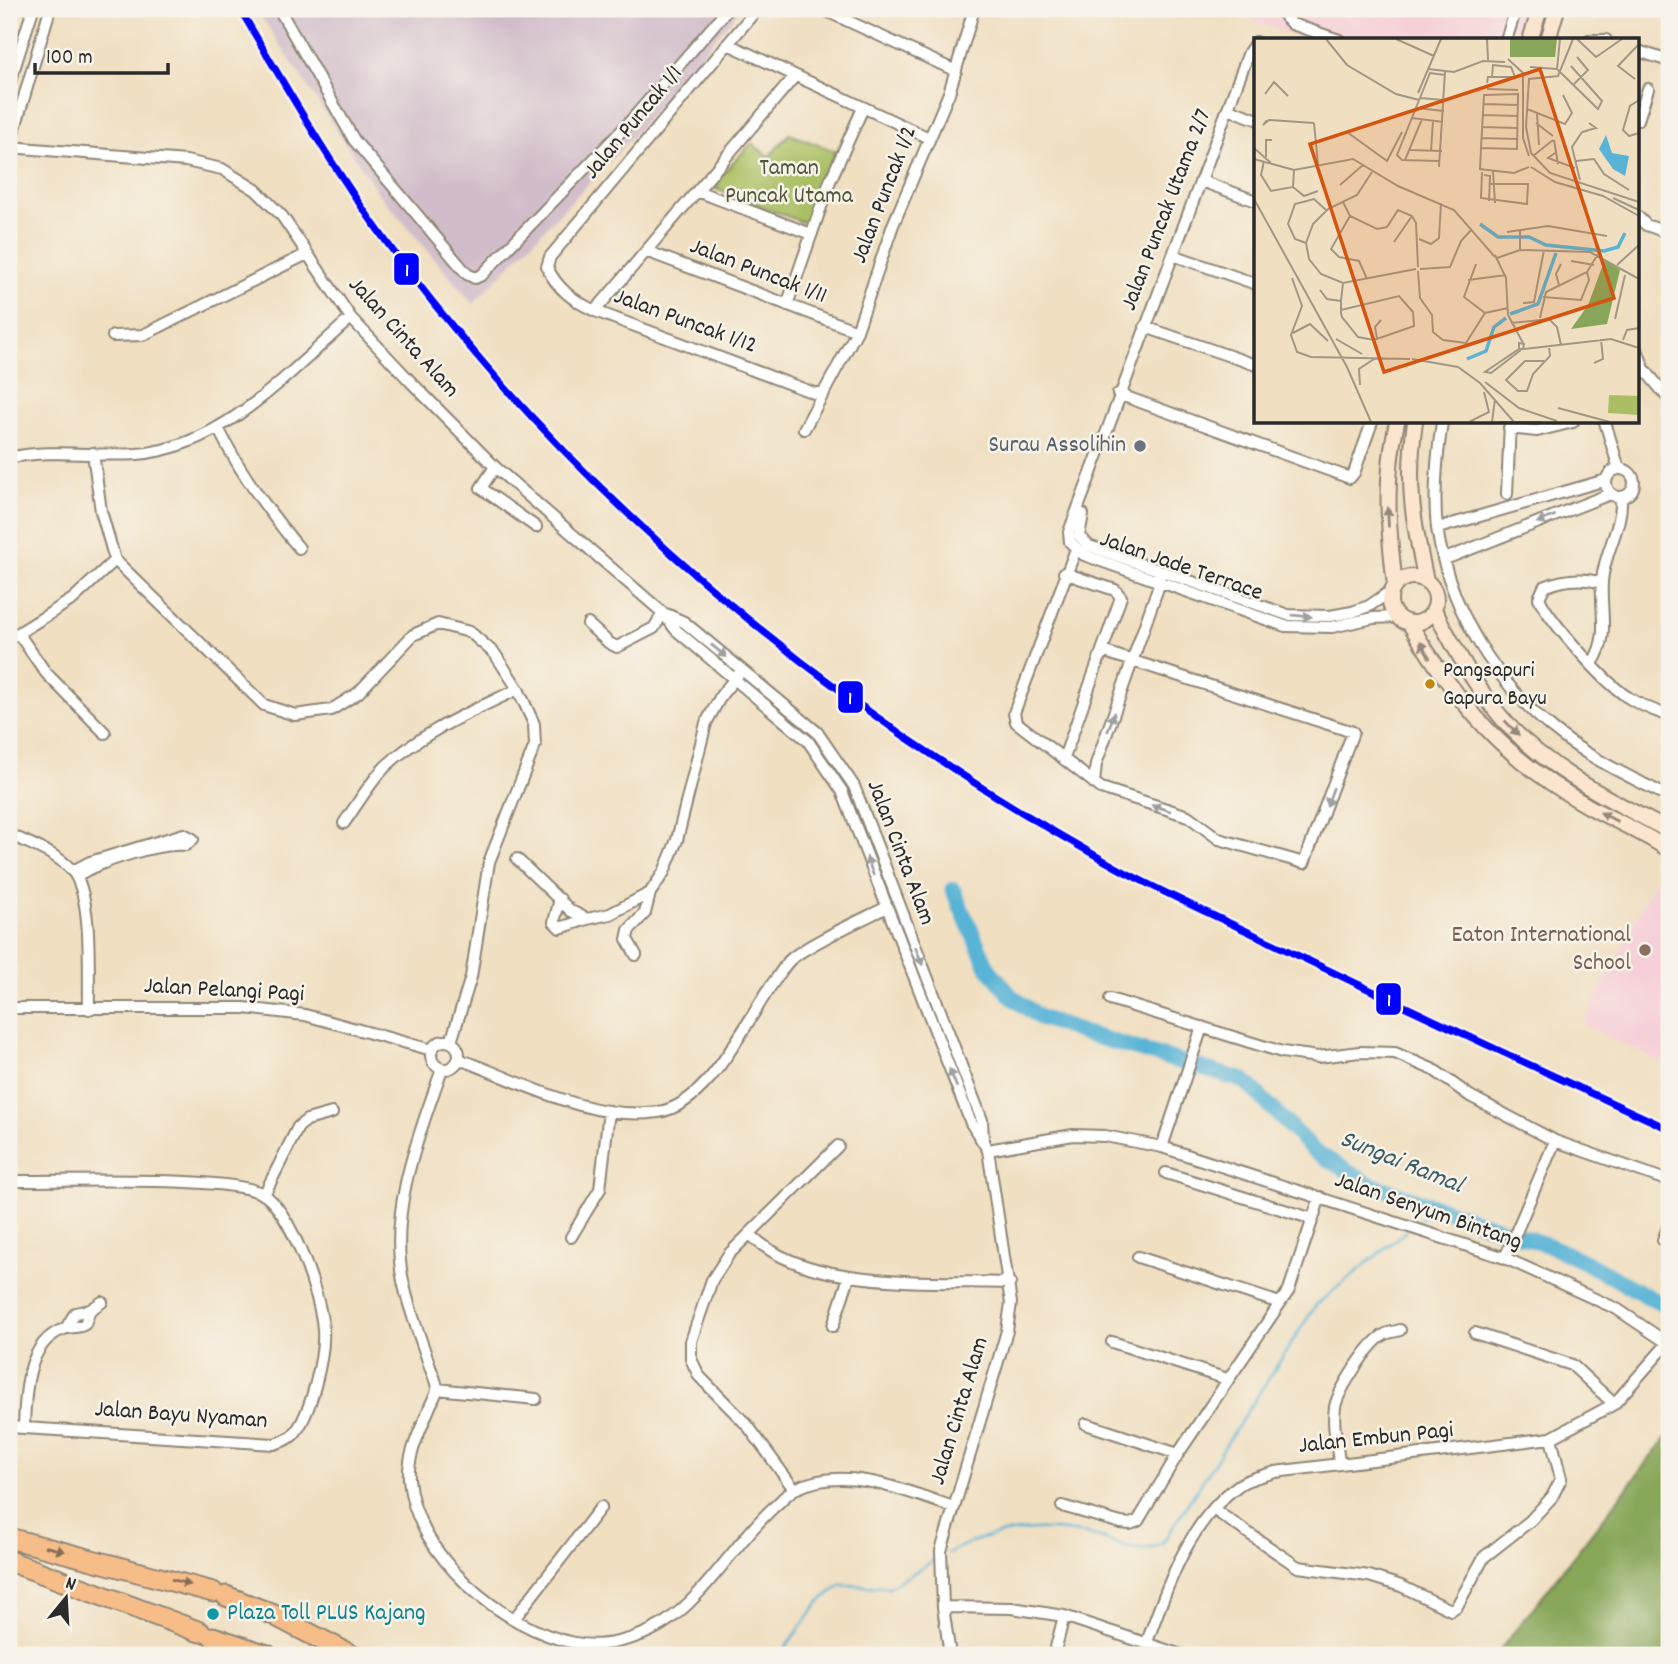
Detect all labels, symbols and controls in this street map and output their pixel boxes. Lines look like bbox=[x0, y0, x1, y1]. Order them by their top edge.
scale bar bbox=[35, 32, 168, 76]
inset map bbox=[1254, 38, 1640, 424]
text: 100 m bbox=[46, 44, 93, 74]
street label: Jalan Puncak 1/1 bbox=[576, 59, 692, 187]
street label: Jalan Puncak Utama 2/7 bbox=[1113, 104, 1221, 316]
street label: Jalan Puncak 1/2 bbox=[843, 121, 927, 269]
park label: Taman Puncak Utama bbox=[725, 152, 854, 214]
street label: Jalan Puncak 1/11 bbox=[684, 230, 832, 314]
line badge: 1 bbox=[393, 252, 420, 286]
text: 1 bbox=[405, 259, 409, 286]
street label: Jalan Cinta Alam bbox=[339, 270, 467, 406]
street label: Jalan Puncak 1/12 bbox=[609, 280, 761, 364]
place label: Surau Assolihin bbox=[989, 429, 1126, 463]
marker: Surau Assolihin bbox=[1132, 438, 1148, 454]
one-way arrow bbox=[1382, 506, 1393, 528]
one-way arrow bbox=[1536, 513, 1557, 524]
street label: Jalan Jade Terrace bbox=[1095, 523, 1267, 611]
one-way arrow bbox=[1291, 611, 1313, 622]
one-way arrow bbox=[1419, 641, 1432, 660]
one-way arrow bbox=[711, 643, 728, 658]
place label: Pangsapuri Gapura Bayu bbox=[1443, 656, 1547, 715]
marker: Pangsapuri Gapura Bayu bbox=[1423, 677, 1437, 691]
line badge: 1 bbox=[837, 680, 864, 714]
text: 1 bbox=[848, 687, 852, 714]
one-way arrow bbox=[1106, 711, 1117, 732]
one-way arrow bbox=[1504, 719, 1521, 736]
street label: Jalan Cinta Alam bbox=[857, 775, 943, 931]
one-way arrow bbox=[1324, 786, 1335, 807]
one-way arrow bbox=[1151, 802, 1172, 812]
one-way arrow bbox=[1600, 811, 1619, 823]
one-way arrow bbox=[864, 856, 875, 877]
place label: Eaton International School bbox=[1452, 919, 1631, 981]
marker: Eaton International School bbox=[1637, 942, 1653, 958]
one-way arrow bbox=[913, 946, 924, 967]
street label: Jalan Pelangi Pagi bbox=[143, 970, 305, 1012]
line badge: 1 bbox=[1375, 982, 1402, 1016]
text: 1 bbox=[1387, 989, 1391, 1016]
one-way arrow bbox=[948, 1067, 959, 1088]
water label: Sungai Ramal bbox=[1334, 1121, 1470, 1205]
street label: Jalan Senyum Bintang bbox=[1330, 1164, 1526, 1260]
street label: Jalan Cinta Alam bbox=[921, 1333, 999, 1489]
street label: Jalan Bayu Nyaman bbox=[93, 1393, 269, 1439]
street label: Jalan Embun Pagi bbox=[1297, 1414, 1455, 1464]
one-way arrow bbox=[44, 1544, 66, 1555]
north arrow bbox=[32, 1562, 102, 1632]
text: N bbox=[62, 1571, 79, 1599]
one-way arrow bbox=[171, 1578, 192, 1588]
place label: Plaza Toll PLUS Kajang bbox=[227, 1597, 426, 1631]
marker: Plaza Toll PLUS Kajang bbox=[205, 1606, 221, 1622]

